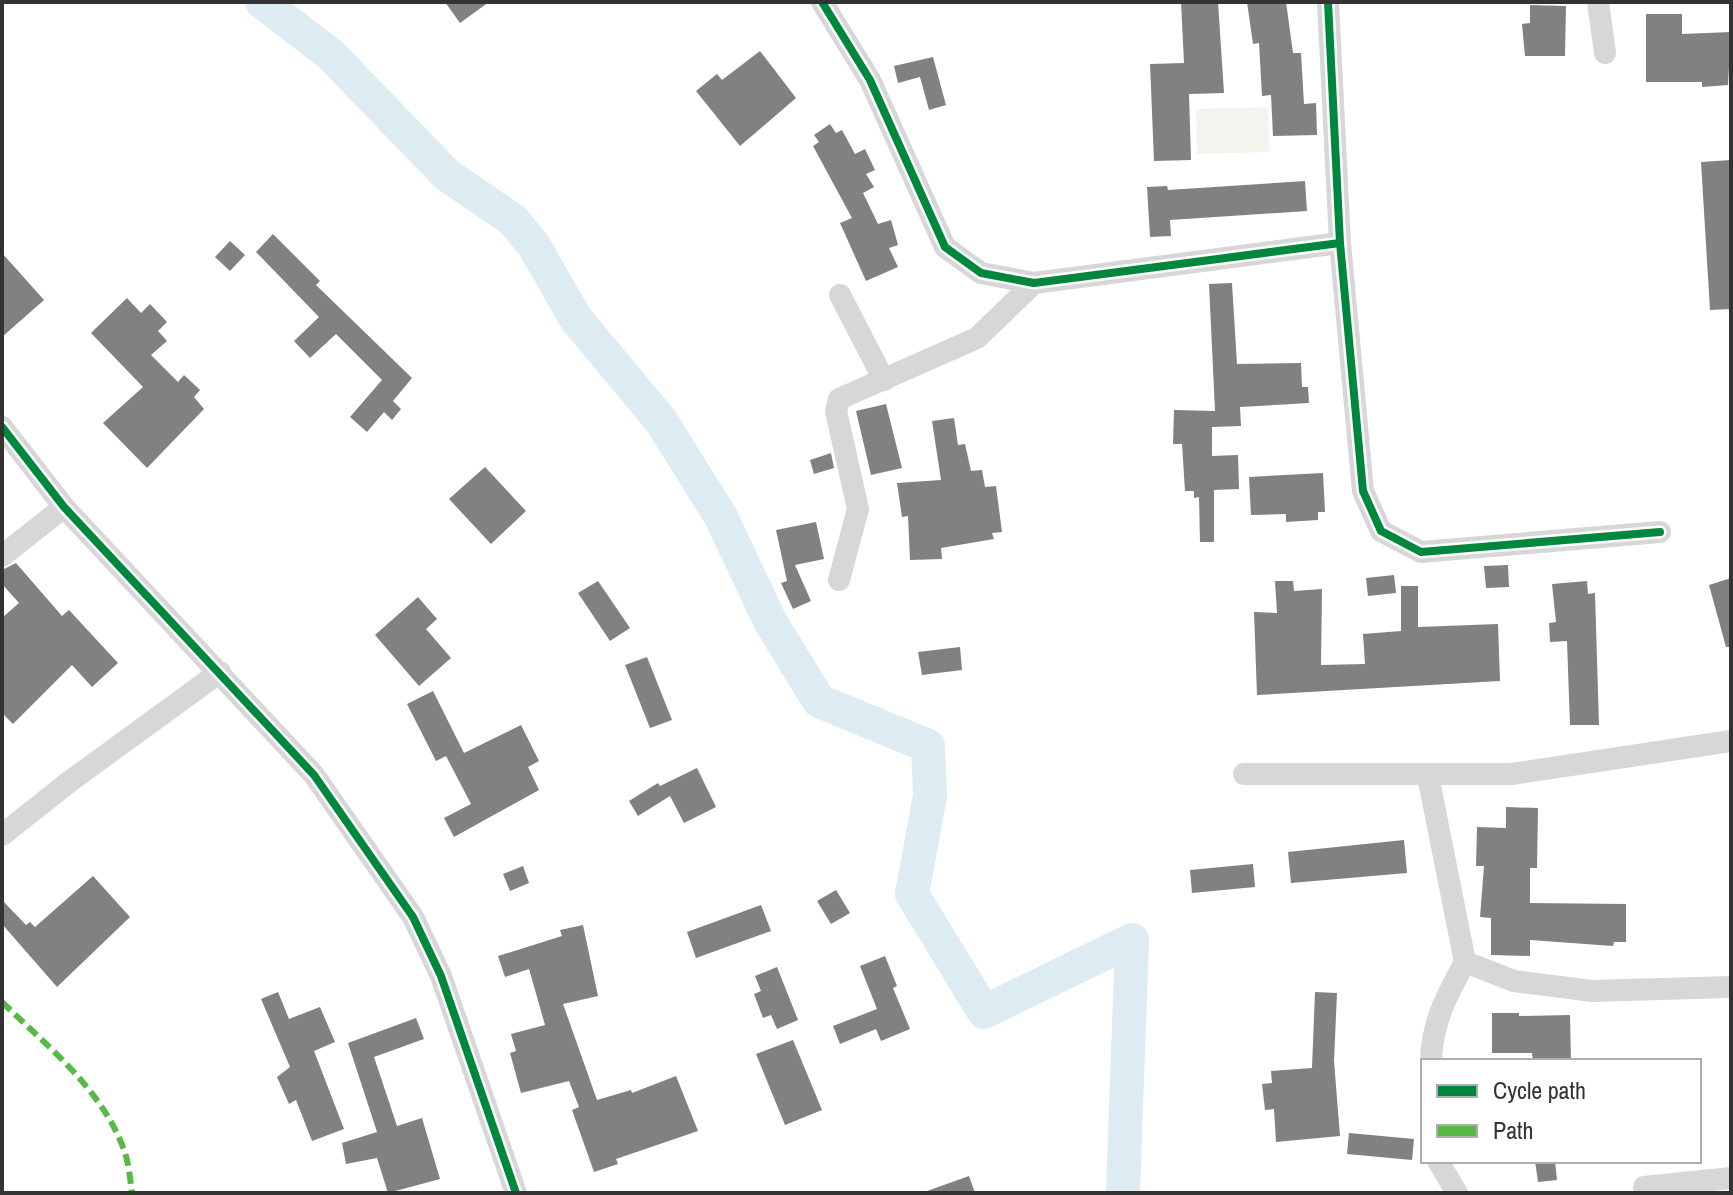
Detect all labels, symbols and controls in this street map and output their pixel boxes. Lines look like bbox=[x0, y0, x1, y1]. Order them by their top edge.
legend bbox=[1421, 1059, 1701, 1163]
text: Cycle path bbox=[1493, 1074, 1586, 1106]
text: Path bbox=[1493, 1114, 1534, 1146]

